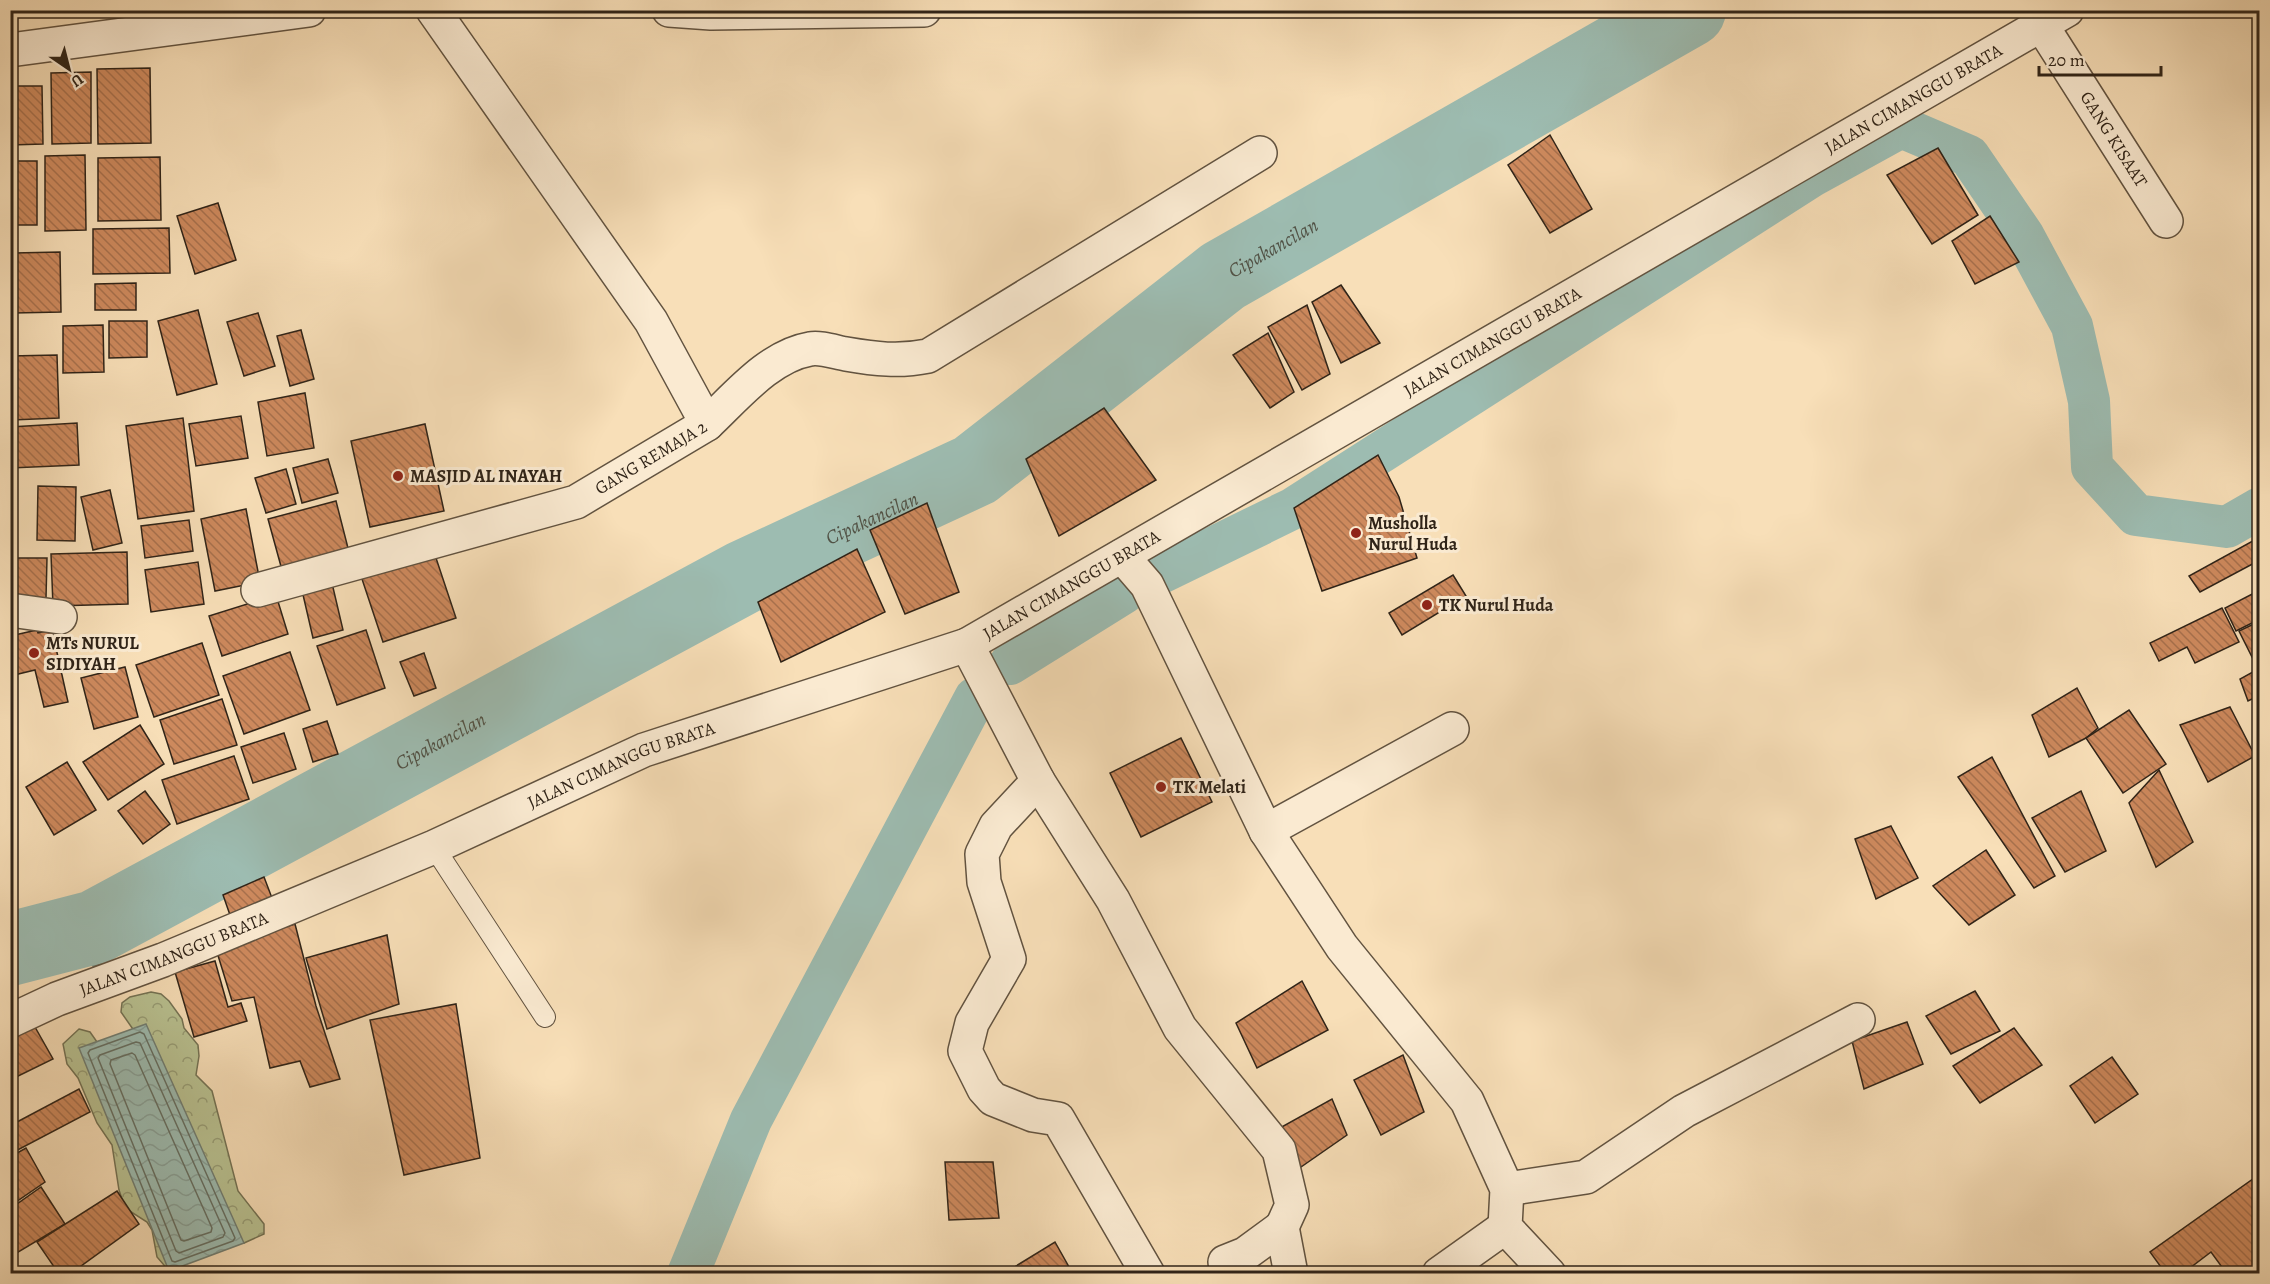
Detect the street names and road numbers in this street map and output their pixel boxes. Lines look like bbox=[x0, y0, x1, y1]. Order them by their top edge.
street label: JALAN CIMANGGU BRATA bbox=[1820, 38, 2007, 159]
street label: GANG KISAAT bbox=[2075, 87, 2153, 192]
street label: JALAN CIMANGGU BRATA bbox=[1399, 281, 1586, 402]
street label: GANG REMAJA 2 bbox=[590, 415, 712, 500]
street label: JALAN CIMANGGU BRATA bbox=[978, 524, 1165, 645]
street label: JALAN CIMANGGU BRATA bbox=[523, 716, 718, 814]
street label: JALAN CIMANGGU BRATA bbox=[76, 905, 272, 1002]

